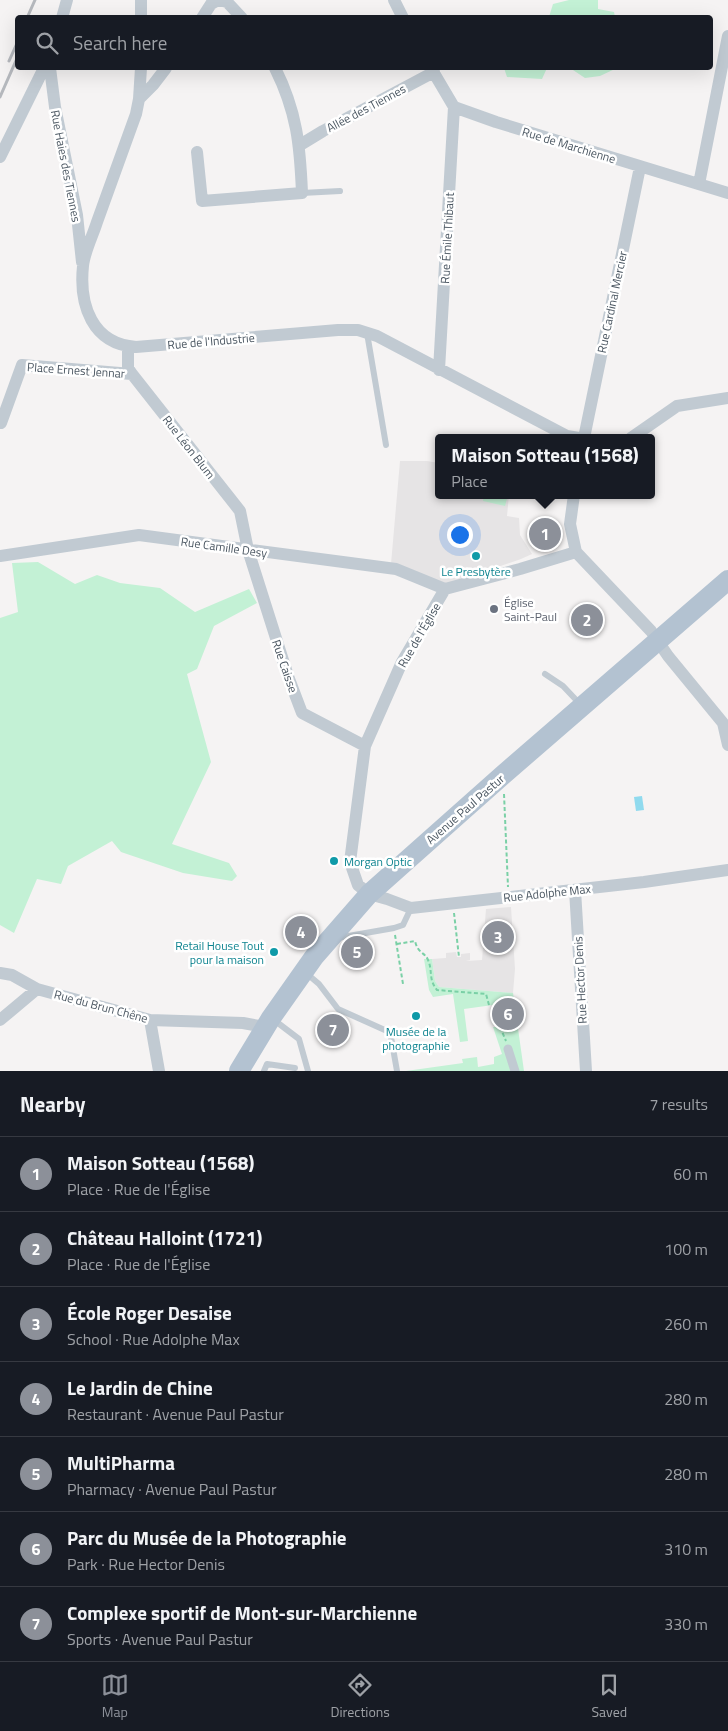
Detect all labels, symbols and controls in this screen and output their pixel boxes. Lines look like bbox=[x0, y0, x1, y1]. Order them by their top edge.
search box bbox=[15, 15, 713, 70]
text: Search here bbox=[73, 28, 167, 57]
icon: search bbox=[33, 29, 61, 57]
street label: Allée des Tiennes bbox=[323, 79, 410, 137]
street label: Rue Haies des Tiennes bbox=[46, 108, 86, 224]
street label: Rue de Marchienne bbox=[520, 122, 618, 168]
street label: Rue Émile Thibaut bbox=[435, 191, 459, 284]
street label: Rue Cardinal Mercier bbox=[592, 249, 632, 355]
street label: Rue de l'Industrie bbox=[167, 328, 255, 354]
street label: Place Ernest Jennar bbox=[26, 357, 126, 383]
street label: Rue Léon Blum bbox=[158, 411, 220, 483]
popup bbox=[435, 434, 655, 499]
text: Maison Sotteau (1568) bbox=[451, 440, 639, 469]
text: Place bbox=[451, 469, 488, 493]
pin: 1 bbox=[529, 515, 561, 553]
your location bbox=[447, 522, 473, 548]
street label: Rue Camille Desy bbox=[180, 532, 269, 562]
marker: Le Presbytère bbox=[470, 550, 482, 562]
place label: Le Presbytère bbox=[441, 562, 511, 581]
place label: Église Saint-Paul bbox=[504, 593, 557, 626]
street label: Rue de l'Église bbox=[393, 599, 445, 671]
pin: 2 bbox=[571, 601, 603, 639]
marker: Église Saint-Paul bbox=[488, 603, 500, 615]
street label: Rue Caisse bbox=[267, 637, 303, 695]
street label: Avenue Paul Pastur bbox=[422, 770, 508, 848]
place label: Morgan Optic bbox=[344, 852, 412, 871]
marker: Morgan Optic bbox=[328, 855, 340, 867]
street label: Rue Adolphe Max bbox=[502, 879, 592, 907]
pin: 4 bbox=[285, 913, 317, 951]
pin: 3 bbox=[482, 918, 514, 956]
pin: 5 bbox=[341, 933, 373, 971]
street label: Rue Hector Denis bbox=[568, 935, 592, 1024]
place label: Retail House Tout pour la maison bbox=[175, 936, 265, 969]
marker: Retail House Tout pour la maison bbox=[268, 946, 280, 958]
street label: Rue du Brun Chêne bbox=[52, 984, 150, 1028]
pin: 6 bbox=[492, 995, 524, 1033]
marker: Musée de la photographie bbox=[410, 1010, 422, 1022]
pin: 7 bbox=[317, 1011, 349, 1049]
place label: Musée de la photographie bbox=[382, 1022, 450, 1055]
text: Nearby bbox=[20, 1088, 85, 1120]
text: 7 results bbox=[649, 1092, 708, 1116]
text: Maison Sotteau (1568) bbox=[67, 1148, 254, 1177]
text: 1 bbox=[32, 1162, 40, 1186]
text: 60 m bbox=[673, 1162, 708, 1186]
text: Place · Rue de l'Église bbox=[67, 1177, 210, 1201]
text: Château Halloint (1721) bbox=[67, 1223, 262, 1252]
text: 2 bbox=[32, 1237, 40, 1261]
text: 100 m bbox=[664, 1237, 708, 1261]
text: Place · Rue de l'Église bbox=[67, 1252, 210, 1276]
text: École Roger Desaise bbox=[67, 1298, 232, 1327]
text: 3 bbox=[32, 1312, 40, 1336]
text: 260 m bbox=[664, 1312, 708, 1336]
text: School · Rue Adolphe Max bbox=[67, 1327, 240, 1351]
text: Le Jardin de Chine bbox=[67, 1373, 213, 1402]
text: 4 bbox=[32, 1387, 40, 1411]
text: 280 m bbox=[664, 1387, 708, 1411]
text: Restaurant · Avenue Paul Pastur bbox=[67, 1402, 284, 1426]
text: MultiPharma bbox=[67, 1448, 175, 1477]
text: 5 bbox=[32, 1462, 40, 1486]
text: 280 m bbox=[664, 1462, 708, 1486]
text: Pharmacy · Avenue Paul Pastur bbox=[67, 1477, 276, 1501]
text: Parc du Musée de la Photographie bbox=[67, 1523, 347, 1552]
text: 6 bbox=[32, 1537, 40, 1561]
text: 310 m bbox=[664, 1537, 708, 1561]
text: Park · Rue Hector Denis bbox=[67, 1552, 225, 1576]
text: Complexe sportif de Mont-sur-Marchienne bbox=[67, 1598, 417, 1627]
text: 7 bbox=[32, 1612, 40, 1636]
text: 330 m bbox=[664, 1612, 708, 1636]
text: Sports · Avenue Paul Pastur bbox=[67, 1627, 253, 1651]
tab: Map bbox=[101, 1671, 129, 1722]
tab: Directions bbox=[330, 1671, 390, 1722]
tab: Saved bbox=[592, 1671, 627, 1722]

